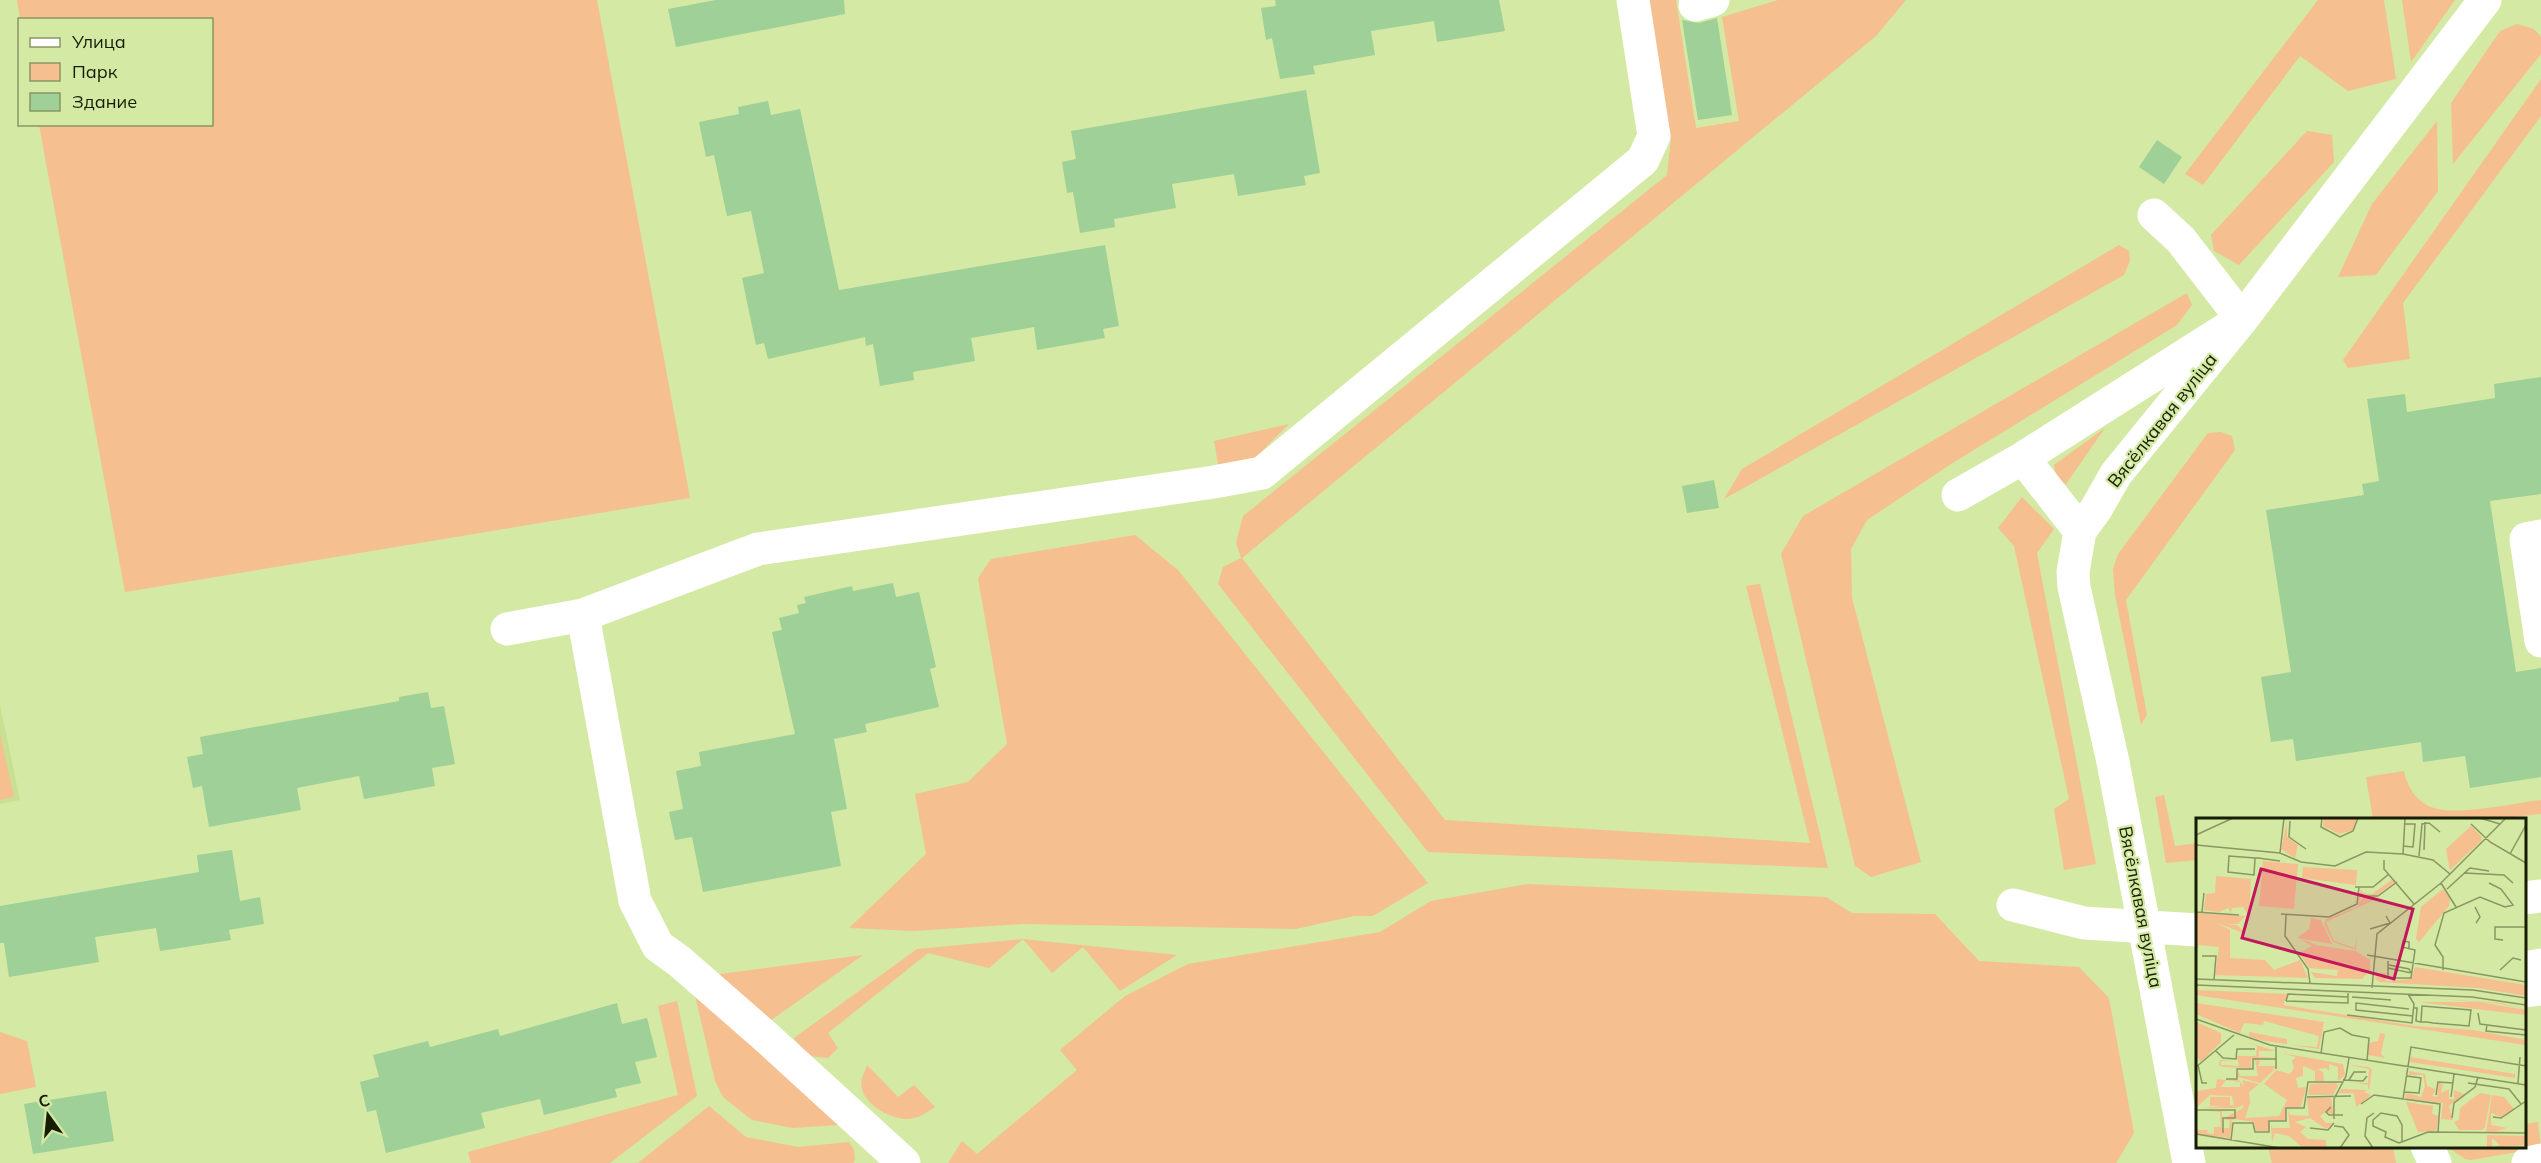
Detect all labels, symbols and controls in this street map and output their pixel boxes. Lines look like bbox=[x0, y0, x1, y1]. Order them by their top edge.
legend bbox=[18, 18, 213, 126]
text: Улица bbox=[71, 30, 126, 53]
text: Парк bbox=[72, 60, 118, 83]
text: Здание bbox=[72, 90, 137, 113]
street label: Вясёлкавая вуліца bbox=[2102, 348, 2222, 492]
inset map bbox=[2196, 818, 2526, 1148]
street label: Вясёлкавая вуліца bbox=[2114, 824, 2168, 990]
north arrow bbox=[18, 1085, 78, 1145]
text: С bbox=[36, 1089, 52, 1112]

